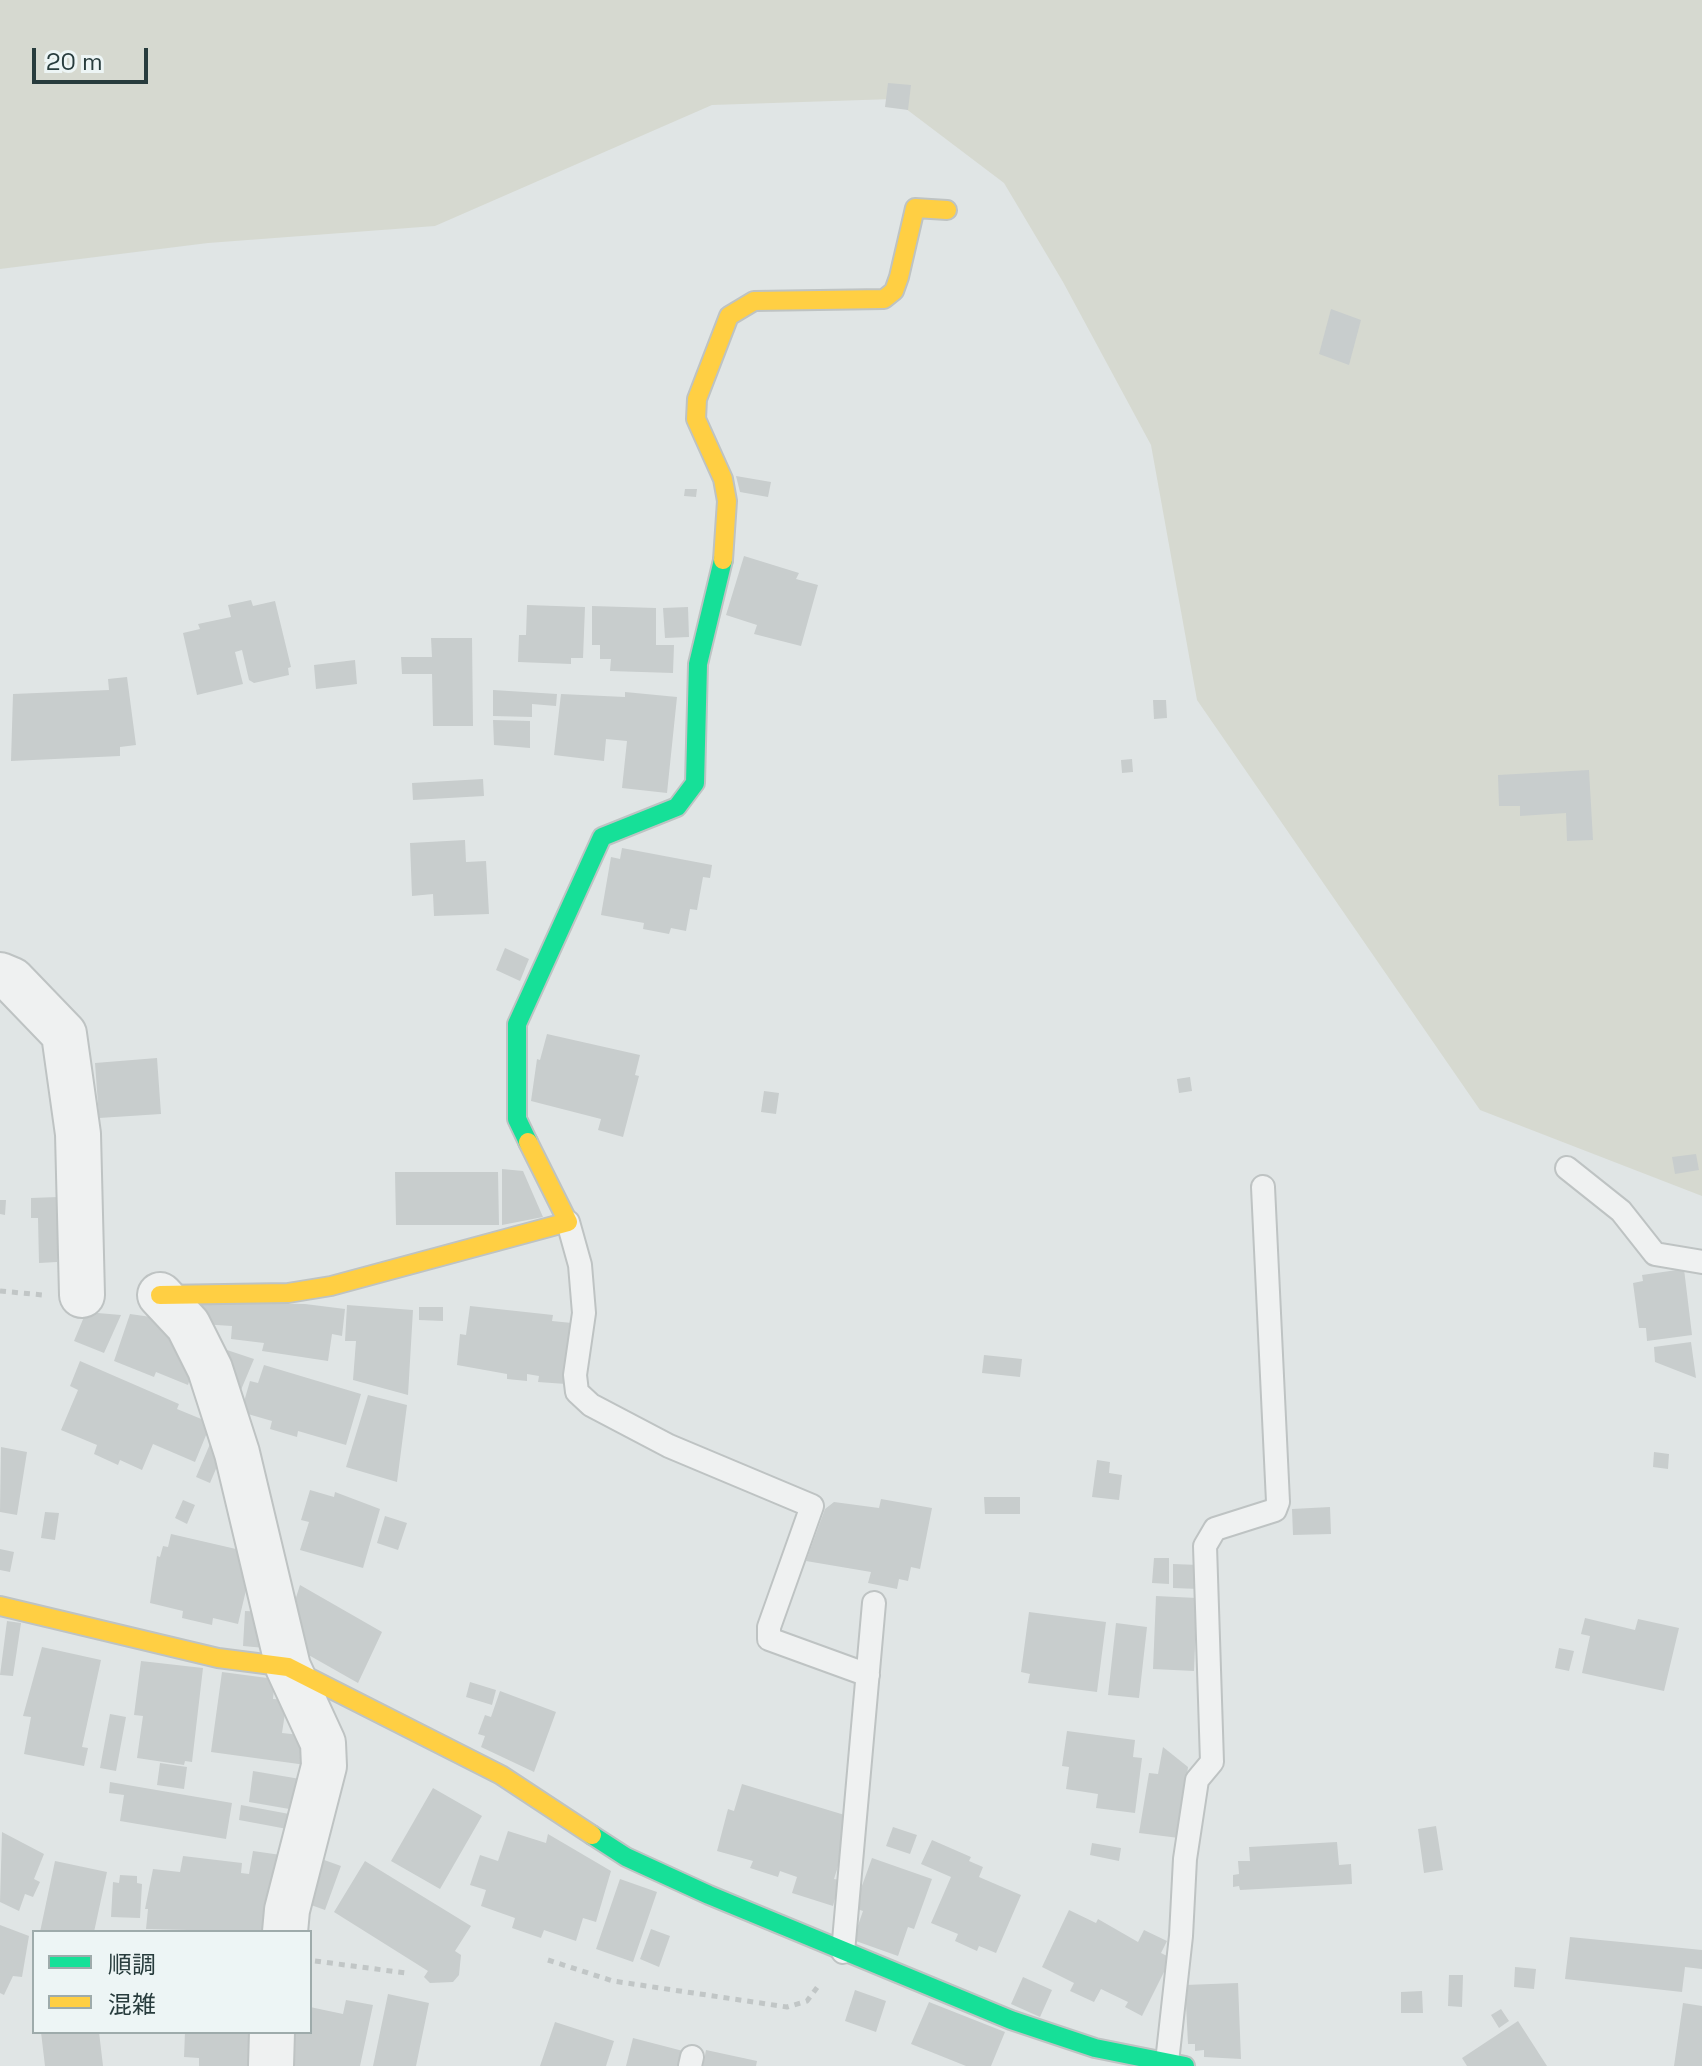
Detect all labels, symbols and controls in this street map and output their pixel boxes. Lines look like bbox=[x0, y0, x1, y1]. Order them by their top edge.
scale bar bbox=[36, 32, 152, 82]
text: 20 m bbox=[46, 46, 103, 77]
legend bbox=[32, 1930, 312, 2034]
text: 順調 bbox=[108, 1949, 156, 1980]
text: 混雑 bbox=[108, 1989, 156, 2020]

